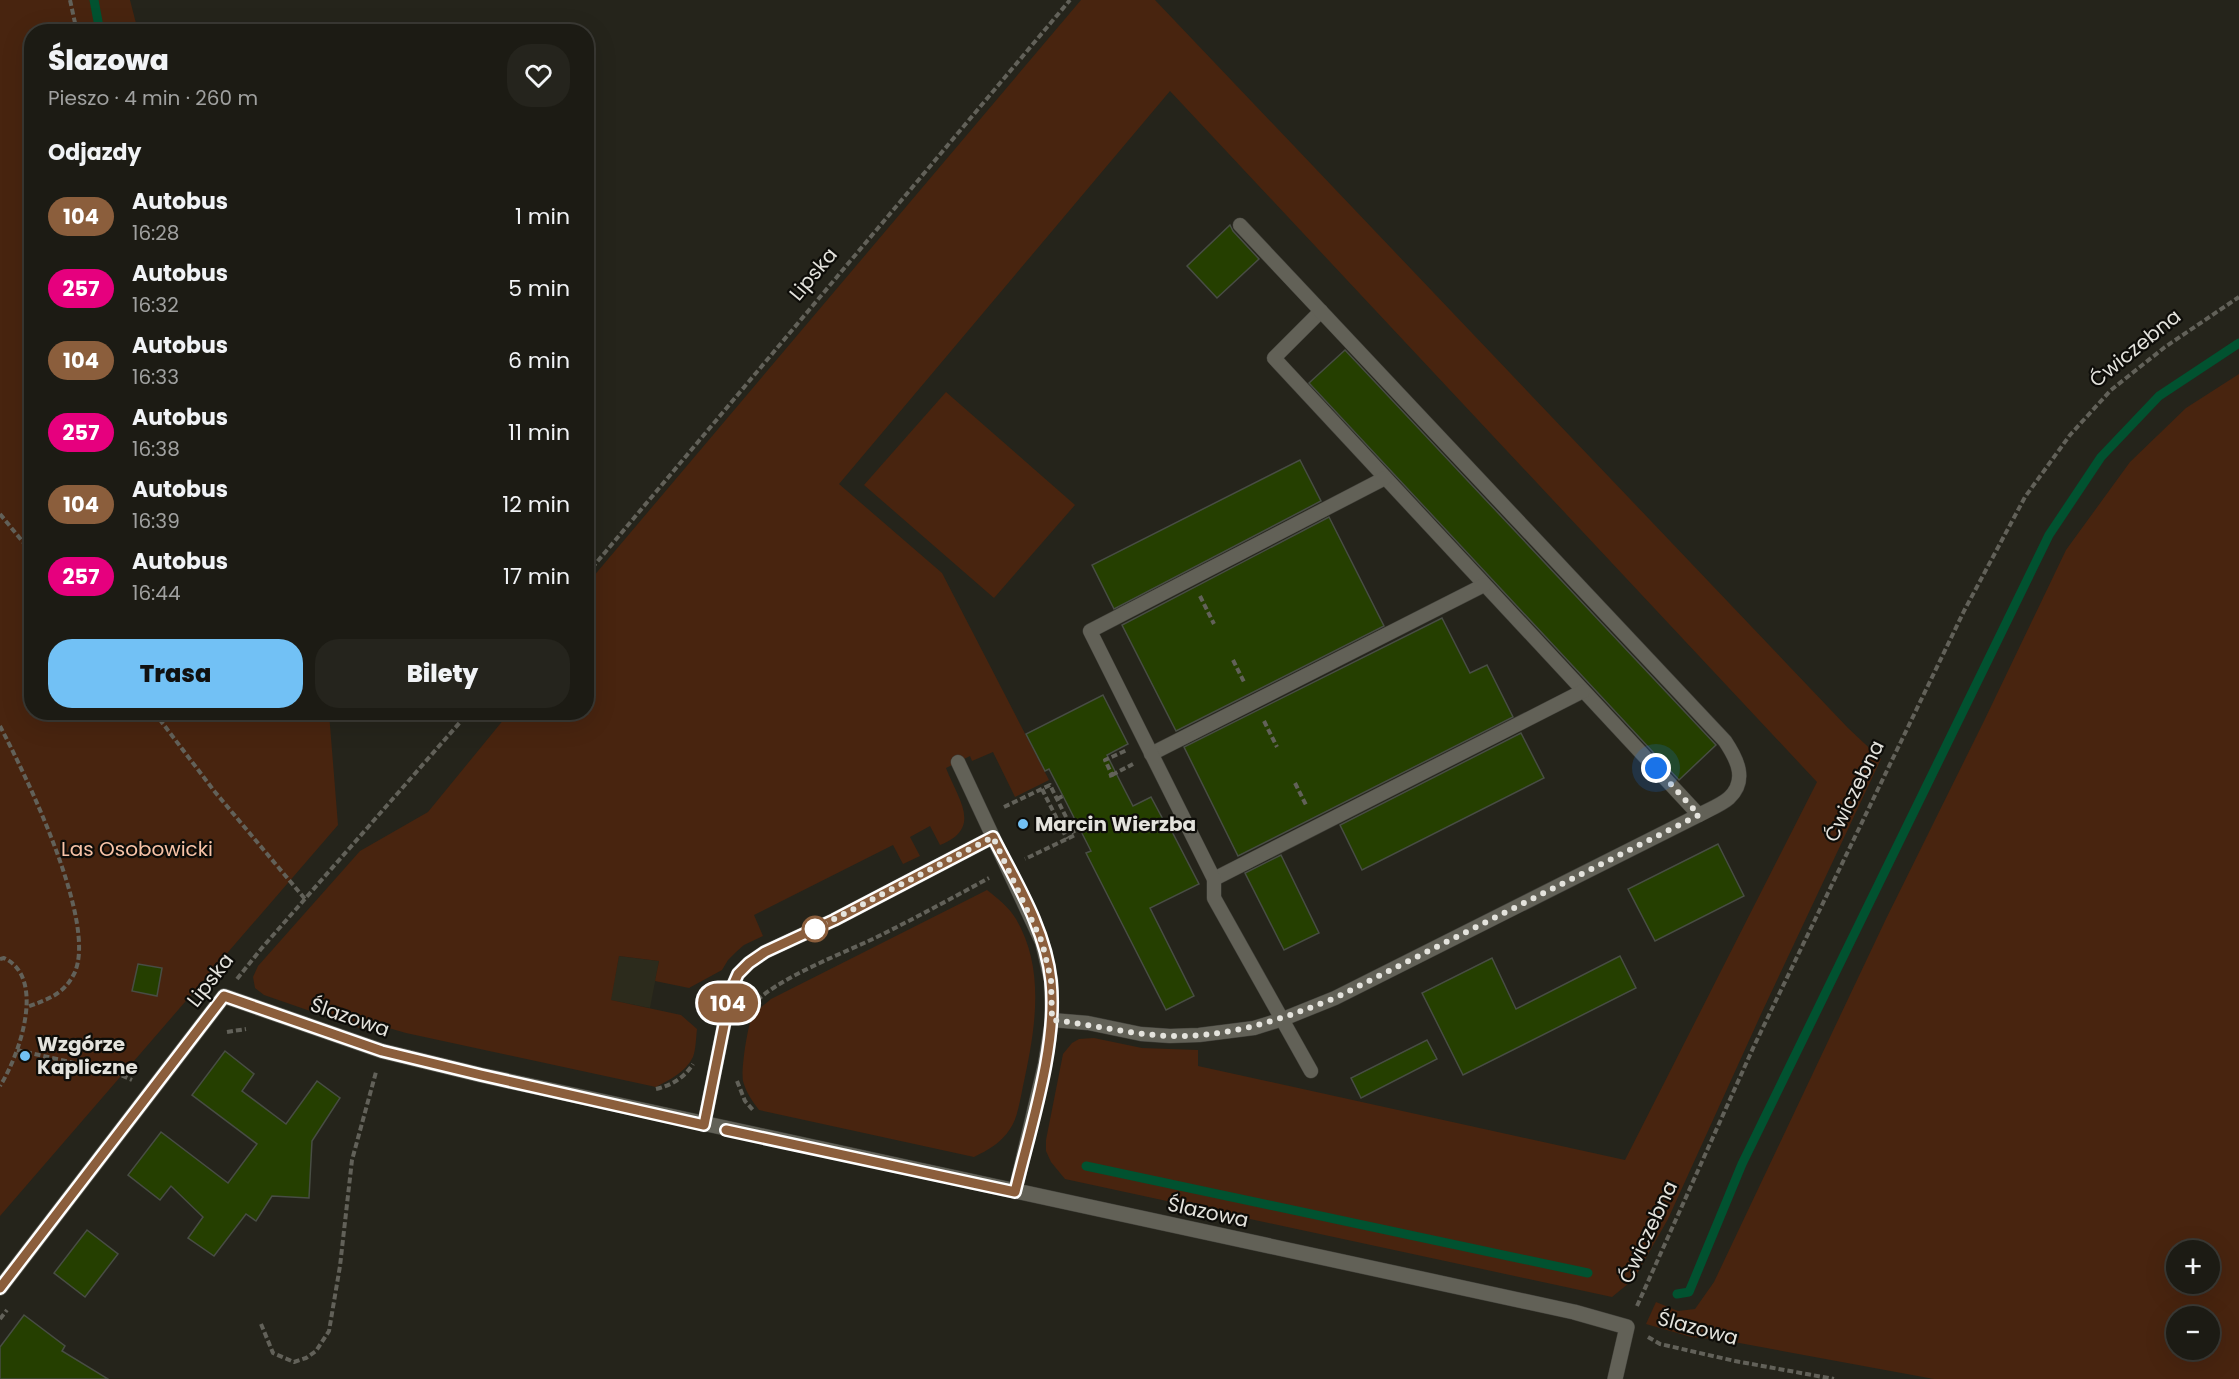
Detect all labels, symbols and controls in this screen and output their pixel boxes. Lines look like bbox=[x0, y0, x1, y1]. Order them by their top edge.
text: Ślazowa bbox=[48, 41, 169, 80]
button: heart bbox=[507, 44, 570, 107]
text: Pieszo · 4 min · 260 m bbox=[48, 84, 258, 112]
text: Odjazdy bbox=[48, 137, 141, 168]
text: Autobus bbox=[132, 186, 228, 217]
text: 1 min bbox=[515, 201, 570, 232]
text: 104 bbox=[63, 202, 99, 231]
text: 16:28 bbox=[132, 219, 179, 247]
street label: Lipska bbox=[783, 242, 843, 306]
text: Autobus bbox=[132, 258, 228, 289]
text: 5 min bbox=[508, 273, 570, 304]
text: 257 bbox=[63, 274, 99, 303]
text: 16:32 bbox=[132, 291, 179, 319]
street label: Ćwiczebna bbox=[2083, 302, 2187, 394]
text: Autobus bbox=[132, 330, 228, 361]
text: 6 min bbox=[508, 345, 570, 376]
text: 104 bbox=[63, 346, 99, 375]
text: 16:33 bbox=[132, 363, 179, 391]
text: Autobus bbox=[132, 402, 228, 433]
text: 11 min bbox=[508, 417, 570, 448]
text: 257 bbox=[63, 418, 99, 447]
text: 16:38 bbox=[132, 435, 180, 463]
text: Autobus bbox=[132, 474, 228, 505]
text: 12 min bbox=[502, 489, 570, 520]
text: 104 bbox=[63, 490, 99, 519]
text: 16:39 bbox=[132, 507, 180, 535]
text: Autobus bbox=[132, 546, 228, 577]
text: 17 min bbox=[503, 561, 570, 592]
text: 257 bbox=[63, 562, 99, 591]
text: 16:44 bbox=[132, 579, 181, 607]
button: Trasa bbox=[48, 639, 303, 708]
button: Bilety bbox=[315, 639, 570, 708]
street label: Ćwiczebna bbox=[1817, 735, 1891, 847]
your location bbox=[1641, 753, 1671, 783]
place label: Marcin Wierzba bbox=[1035, 810, 1196, 838]
marker: Marcin Wierzba bbox=[1016, 817, 1030, 831]
park label: Las Osobowicki bbox=[61, 835, 213, 863]
unlabelled marker bbox=[802, 916, 828, 942]
street label: Lipska bbox=[180, 947, 240, 1013]
line badge: 104 bbox=[694, 984, 762, 1022]
text: 104 bbox=[710, 989, 746, 1018]
street label: Ślazowa bbox=[307, 990, 393, 1044]
place label: Wzgórze Kapliczne bbox=[37, 1030, 138, 1081]
marker: Wzgórze Kapliczne bbox=[18, 1049, 32, 1063]
street label: Ćwiczebna bbox=[1612, 1176, 1684, 1288]
street label: Ślazowa bbox=[1165, 1190, 1251, 1234]
map controls bbox=[2166, 1240, 2220, 1360]
button: + bbox=[2166, 1240, 2220, 1294]
street label: Ślazowa bbox=[1655, 1304, 1741, 1352]
button: − bbox=[2166, 1306, 2220, 1360]

